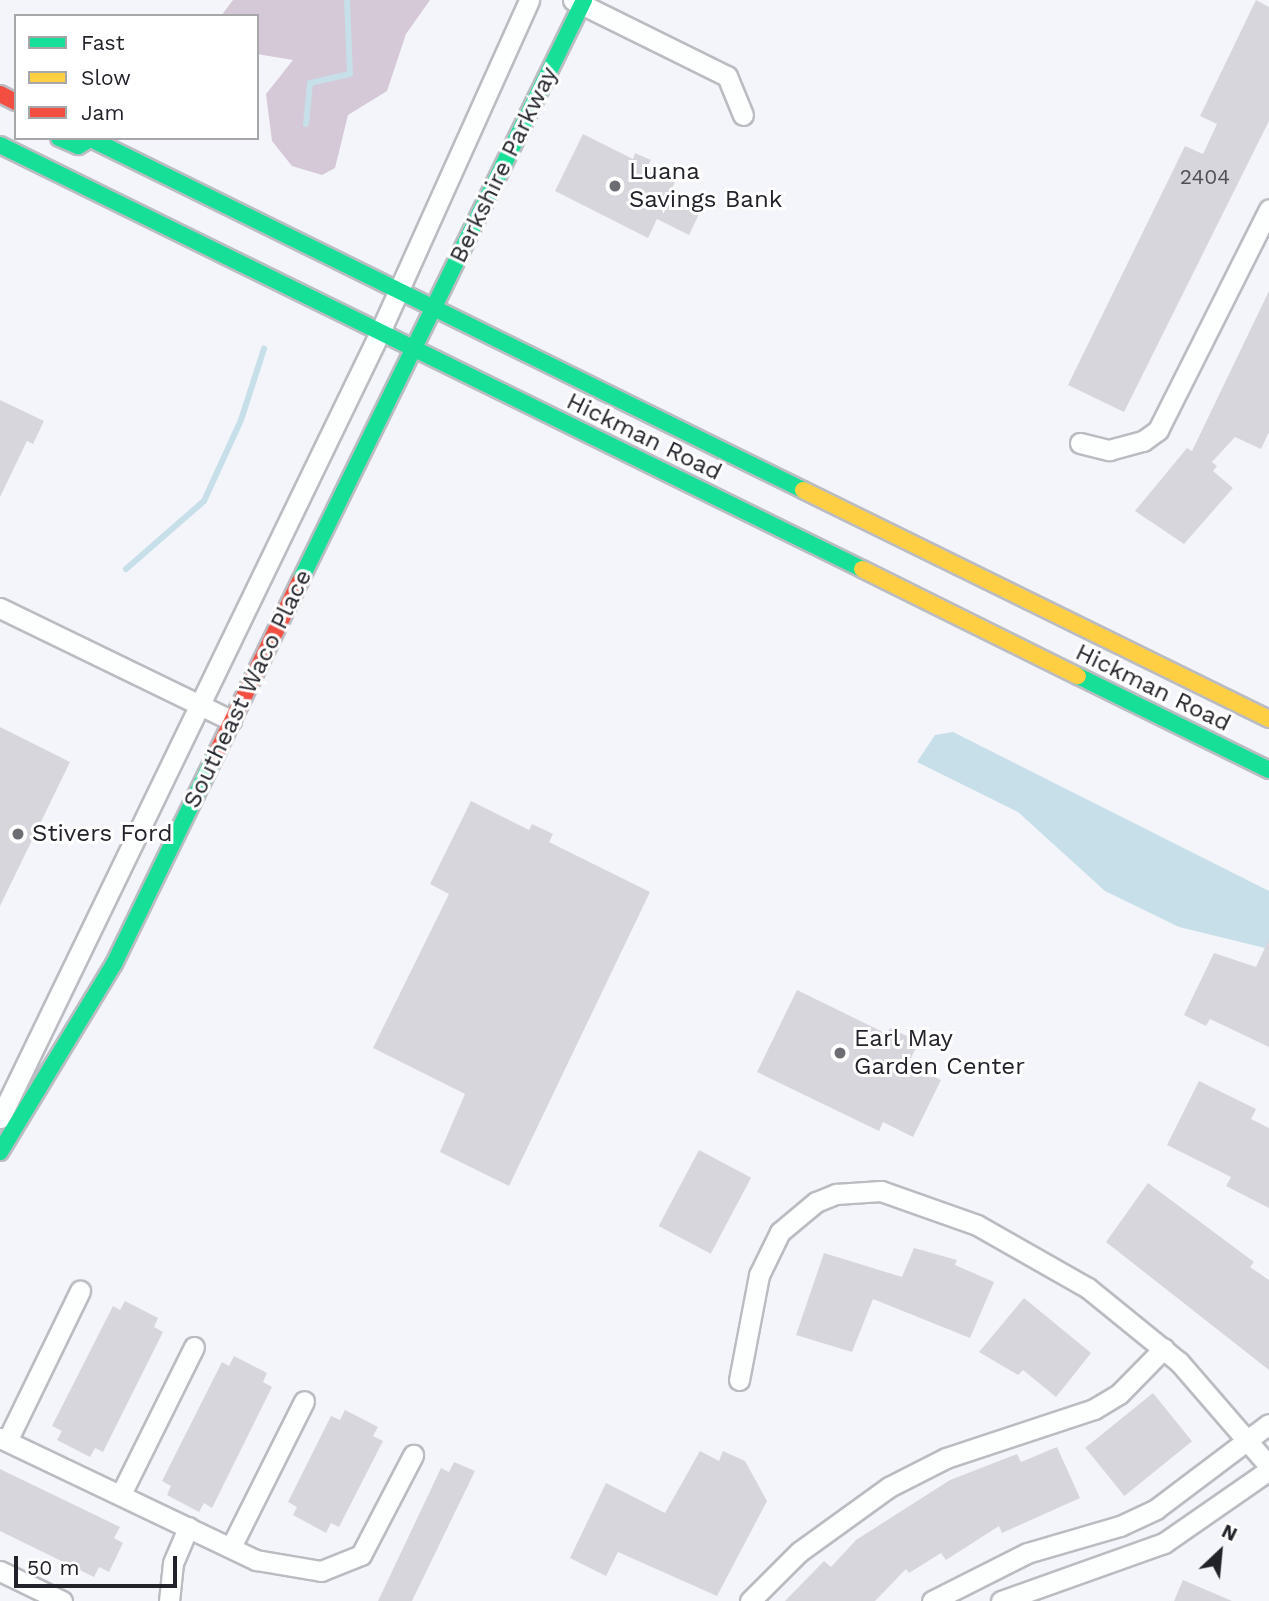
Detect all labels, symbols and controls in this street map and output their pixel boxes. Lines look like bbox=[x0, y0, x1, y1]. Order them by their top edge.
legend bbox=[14, 14, 259, 140]
text: Fast bbox=[81, 30, 125, 55]
street label: Berkshire Parkway bbox=[444, 62, 564, 268]
text: Slow bbox=[81, 65, 131, 90]
text: Jam bbox=[81, 100, 124, 125]
place label: Luana Savings Bank bbox=[629, 158, 782, 214]
house number: 2404 bbox=[1180, 164, 1230, 190]
marker: Luana Savings Bank bbox=[607, 178, 623, 194]
street label: Hickman Road bbox=[562, 387, 726, 487]
street label: Southeast Waco Place bbox=[178, 565, 318, 813]
street label: Hickman Road bbox=[1071, 638, 1235, 738]
place label: Stivers Ford bbox=[32, 820, 172, 848]
marker: Stivers Ford bbox=[10, 826, 26, 842]
place label: Earl May Garden Center bbox=[854, 1025, 1025, 1081]
marker: Earl May Garden Center bbox=[832, 1045, 848, 1061]
north arrow bbox=[1185, 1517, 1255, 1587]
text: N bbox=[1218, 1519, 1241, 1546]
scale bar bbox=[18, 1542, 180, 1586]
text: 50 m bbox=[27, 1555, 79, 1580]

